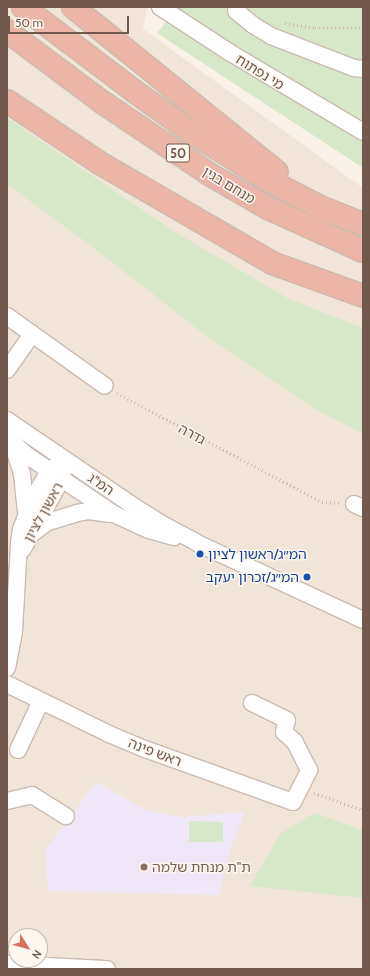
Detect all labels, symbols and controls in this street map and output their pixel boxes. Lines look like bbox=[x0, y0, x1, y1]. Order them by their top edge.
scale bar bbox=[10, 8, 131, 34]
text: 50 m bbox=[15, 15, 43, 30]
street label: מי נפתוח bbox=[233, 51, 287, 93]
road number: 50 bbox=[165, 142, 191, 164]
street label: מנחם בגין bbox=[200, 163, 258, 207]
street label: גדרה bbox=[176, 420, 208, 448]
street label: המ"ג bbox=[85, 469, 117, 499]
street label: ראשון לציון bbox=[20, 479, 66, 545]
place label: המ״ג/ראשון לציון bbox=[208, 546, 307, 562]
marker: המ״ג/ראשון לציון bbox=[195, 549, 205, 559]
place label: המ״ג/זכרון יעקב bbox=[206, 569, 299, 585]
marker: המ״ג/זכרון יעקב bbox=[302, 572, 312, 582]
street label: ראש פינה bbox=[126, 734, 184, 770]
place label: ת"ת מנחת שלמה bbox=[152, 859, 251, 875]
marker: ת"ת מנחת שלמה bbox=[139, 862, 149, 872]
north arrow bbox=[8, 928, 48, 968]
text: N bbox=[29, 947, 45, 962]

